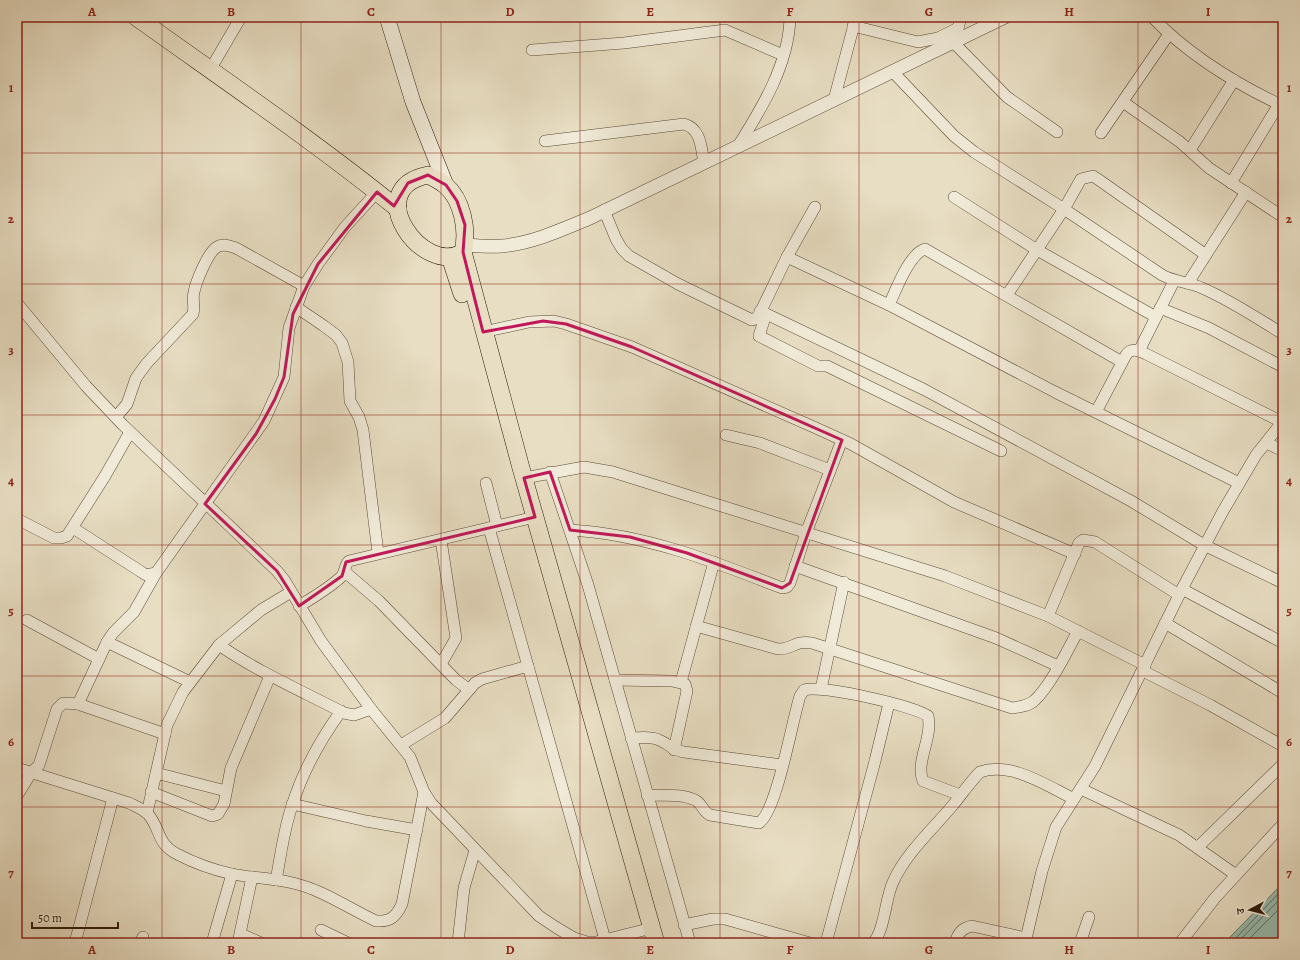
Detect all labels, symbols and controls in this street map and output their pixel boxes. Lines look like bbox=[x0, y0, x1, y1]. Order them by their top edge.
text: A bbox=[87, 3, 97, 20]
text: B bbox=[227, 3, 235, 20]
text: C bbox=[367, 3, 375, 20]
text: D bbox=[505, 3, 515, 20]
text: E bbox=[646, 3, 654, 20]
text: F bbox=[787, 3, 794, 20]
text: G bbox=[925, 3, 933, 20]
text: H bbox=[1064, 3, 1074, 20]
text: I bbox=[1206, 3, 1211, 20]
text: 1 bbox=[9, 79, 14, 96]
text: 1 bbox=[1287, 79, 1292, 96]
text: 2 bbox=[8, 210, 15, 227]
text: 2 bbox=[1286, 210, 1293, 227]
text: 3 bbox=[8, 341, 14, 358]
text: 3 bbox=[1286, 341, 1292, 358]
text: 4 bbox=[8, 472, 14, 489]
text: 4 bbox=[1286, 472, 1292, 489]
text: 5 bbox=[8, 602, 14, 619]
text: 5 bbox=[1286, 602, 1292, 619]
text: 6 bbox=[8, 733, 14, 750]
text: 6 bbox=[1286, 733, 1292, 750]
text: 7 bbox=[8, 864, 14, 881]
text: 7 bbox=[1286, 864, 1292, 881]
north arrow bbox=[1230, 890, 1270, 930]
scale bar bbox=[32, 904, 118, 930]
text: उ bbox=[1233, 906, 1248, 916]
text: 50 m bbox=[38, 910, 62, 926]
text: A bbox=[87, 941, 97, 958]
text: B bbox=[227, 941, 235, 958]
text: C bbox=[367, 941, 375, 958]
text: D bbox=[505, 941, 515, 958]
text: E bbox=[646, 941, 654, 958]
text: F bbox=[787, 941, 794, 958]
text: G bbox=[925, 941, 933, 958]
text: H bbox=[1064, 941, 1074, 958]
text: I bbox=[1206, 941, 1211, 958]

